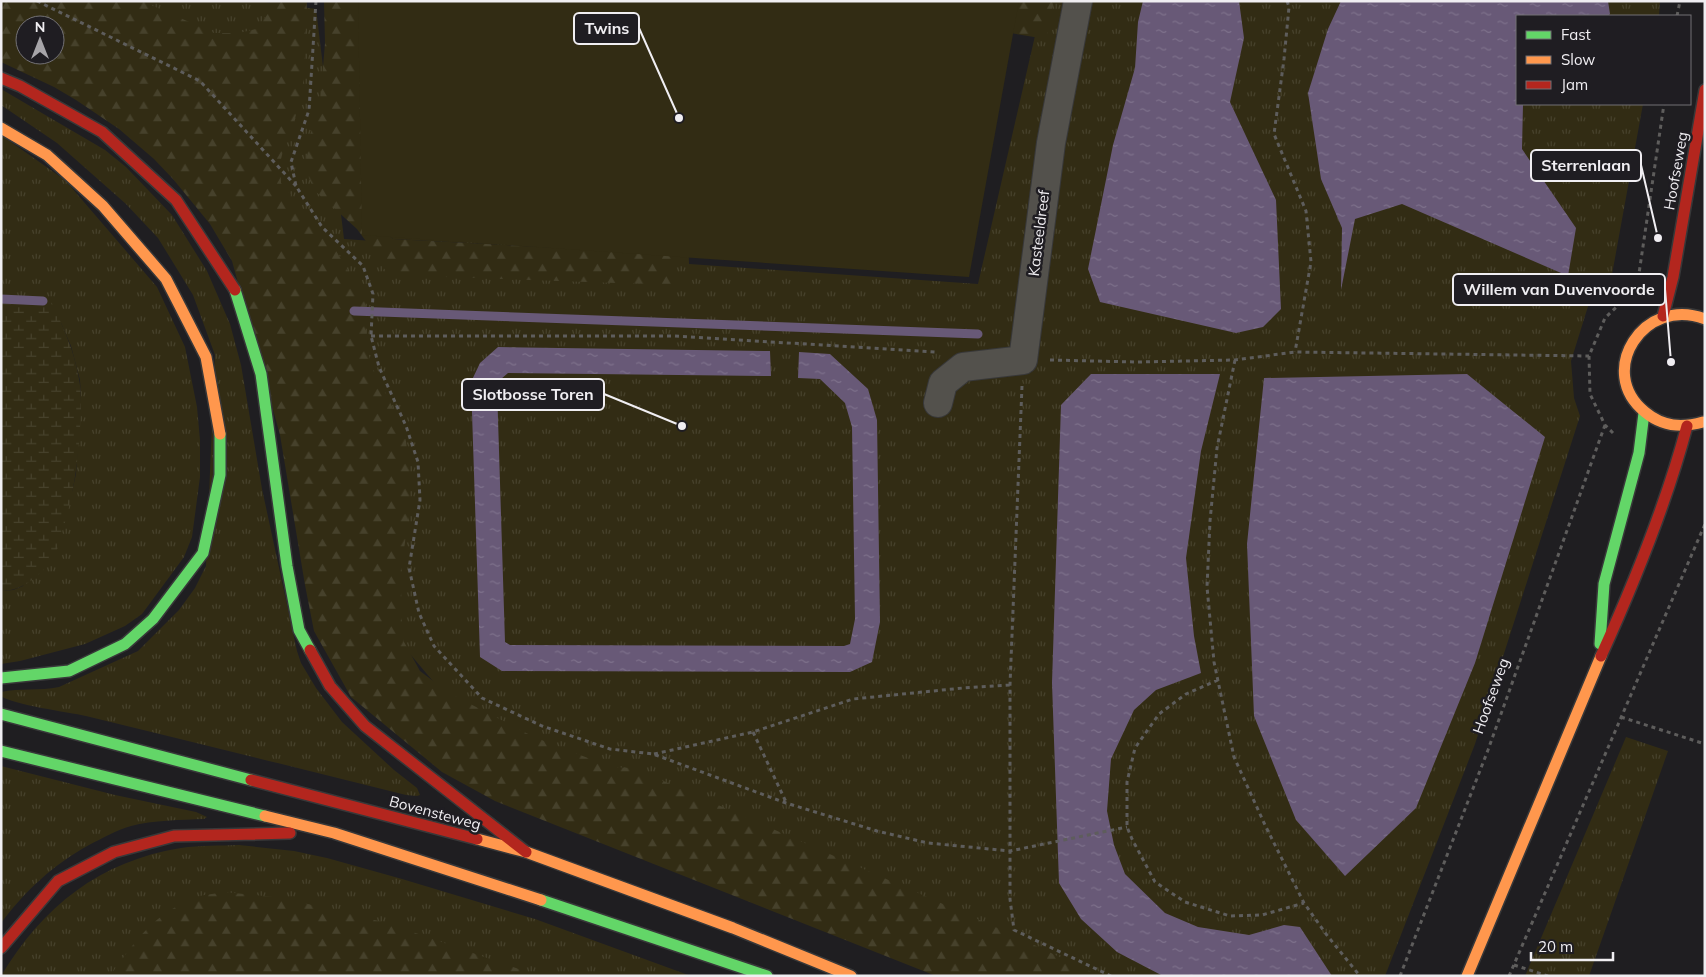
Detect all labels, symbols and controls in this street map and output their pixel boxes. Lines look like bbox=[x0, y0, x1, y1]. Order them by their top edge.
callout: Twins bbox=[574, 13, 639, 44]
north arrow bbox=[15, 15, 65, 65]
legend bbox=[1516, 15, 1691, 105]
text: N bbox=[35, 18, 45, 36]
text: Twins bbox=[585, 18, 629, 38]
text: Fast bbox=[1561, 25, 1591, 44]
text: Slow bbox=[1561, 50, 1595, 69]
text: Jam bbox=[1561, 75, 1588, 94]
street label: Hoofseweg bbox=[1659, 130, 1692, 212]
callout: Sterrenlaan bbox=[1531, 150, 1641, 181]
text: Sterrenlaan bbox=[1541, 155, 1631, 175]
street label: Kasteeldreef bbox=[1024, 188, 1053, 277]
callout: Willem van Duvenvoorde bbox=[1453, 274, 1665, 305]
text: Willem van Duvenvoorde bbox=[1463, 279, 1655, 299]
callout: Slotbosse Toren bbox=[462, 379, 604, 410]
text: Slotbosse Toren bbox=[472, 384, 594, 404]
street label: Hoofseweg bbox=[1468, 655, 1513, 736]
street label: Bovensteweg bbox=[387, 791, 483, 834]
scale bar bbox=[1531, 930, 1614, 962]
text: 20 m bbox=[1538, 937, 1573, 956]

